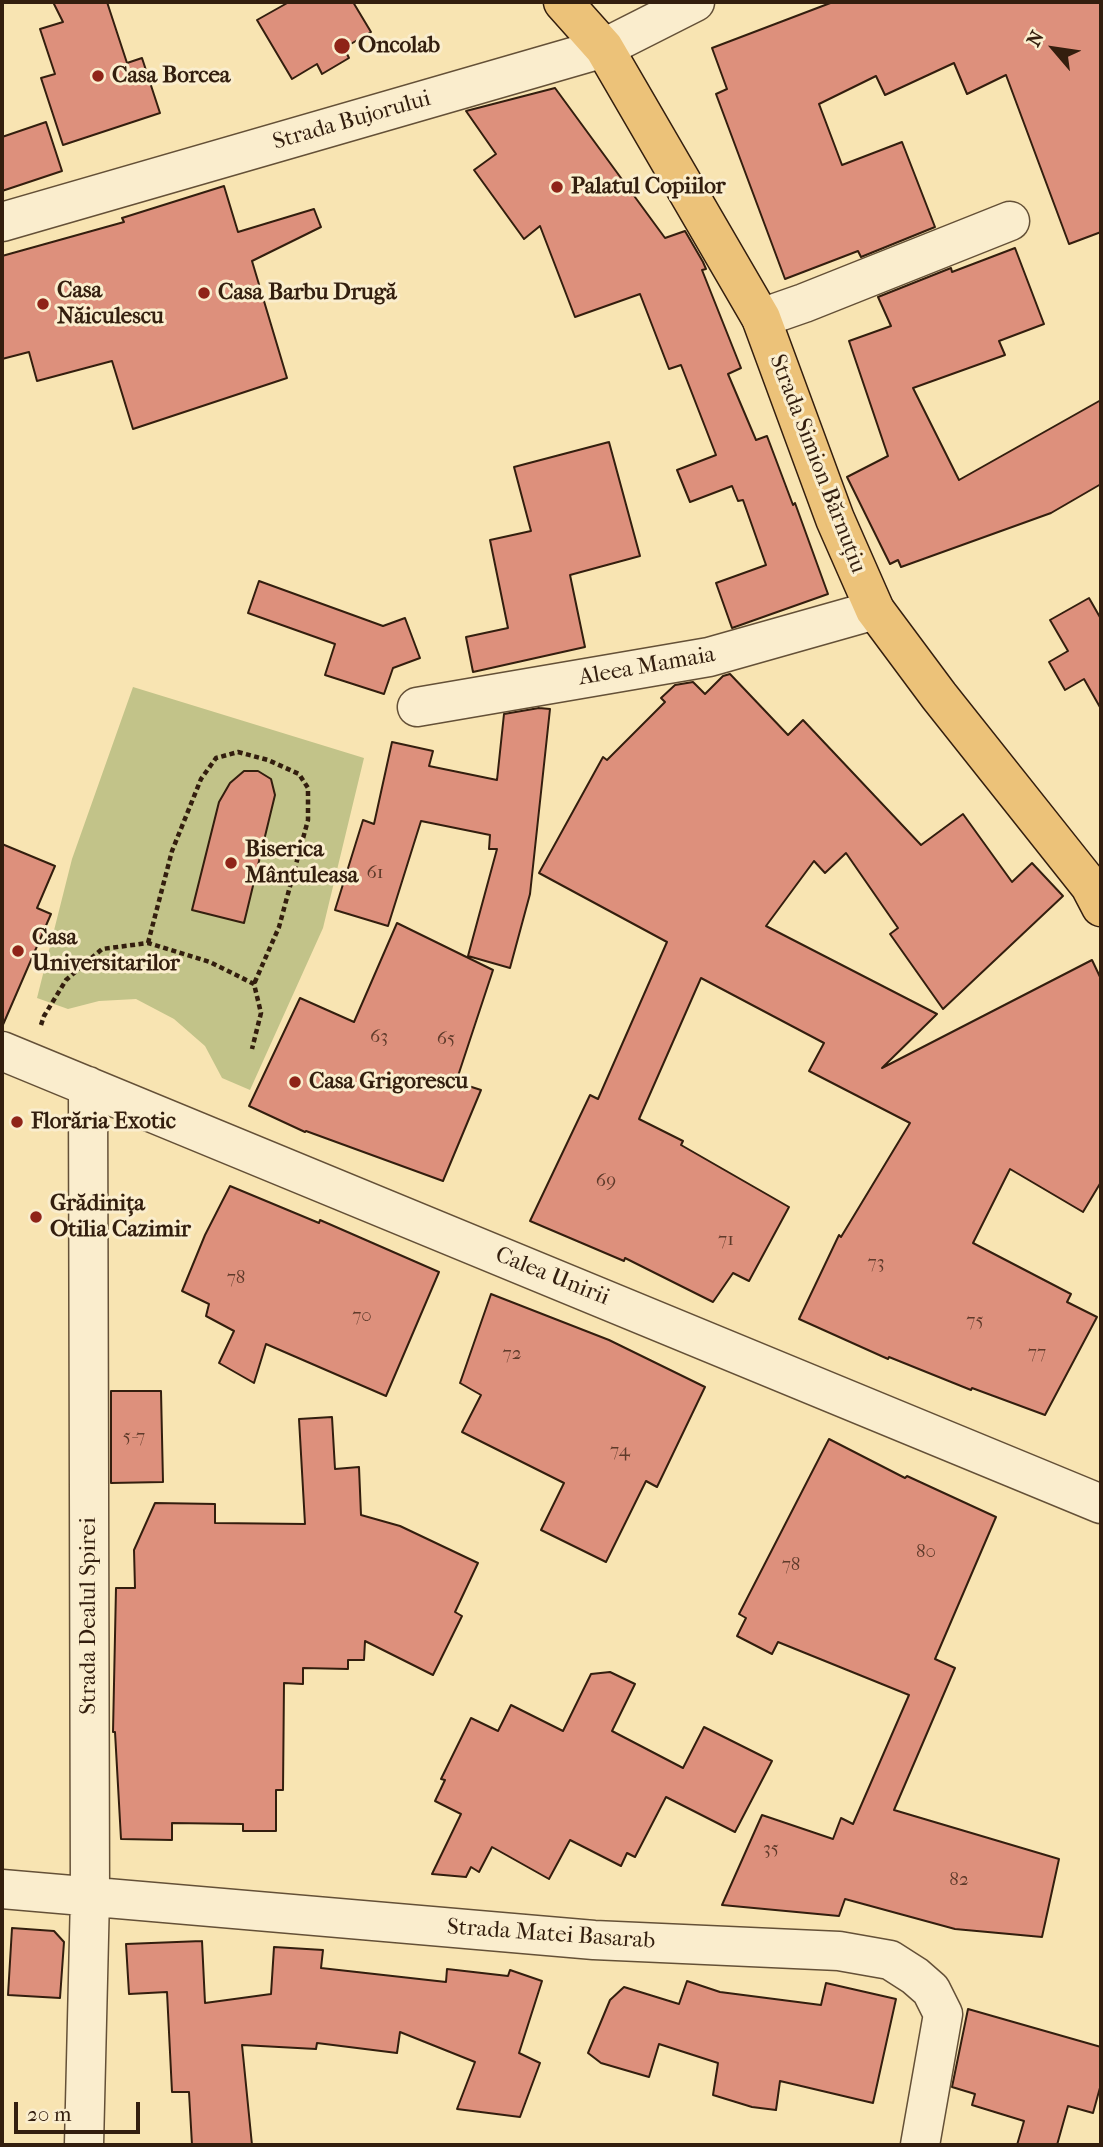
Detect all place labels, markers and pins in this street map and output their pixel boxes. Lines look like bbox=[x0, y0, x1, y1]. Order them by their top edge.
place label: Oncolab bbox=[358, 32, 440, 60]
marker: Oncolab bbox=[332, 36, 352, 56]
place label: Casa Borcea bbox=[112, 62, 230, 90]
marker: Casa Borcea bbox=[90, 68, 106, 84]
place label: Palatul Copiilor bbox=[571, 173, 725, 201]
marker: Palatul Copiilor bbox=[549, 179, 565, 195]
place label: Casa Năiculescu bbox=[57, 277, 164, 331]
place label: Casa Barbu Drugă bbox=[218, 279, 397, 307]
marker: Casa Barbu Drugă bbox=[196, 285, 212, 301]
marker: Casa Năiculescu bbox=[35, 296, 51, 312]
place label: Biserica Mântuleasa bbox=[245, 836, 358, 890]
marker: Biserica Mântuleasa bbox=[223, 855, 239, 871]
place label: Casa Universitarilor bbox=[32, 924, 180, 978]
marker: Casa Universitarilor bbox=[10, 943, 26, 959]
place label: Casa Grigorescu bbox=[309, 1068, 468, 1096]
marker: Casa Grigorescu bbox=[287, 1074, 303, 1090]
place label: Florăria Exotic bbox=[31, 1108, 176, 1136]
marker: Florăria Exotic bbox=[9, 1114, 25, 1130]
place label: Grădinița Otilia Cazimir bbox=[50, 1190, 191, 1244]
marker: Grădinița Otilia Cazimir bbox=[28, 1209, 44, 1225]

